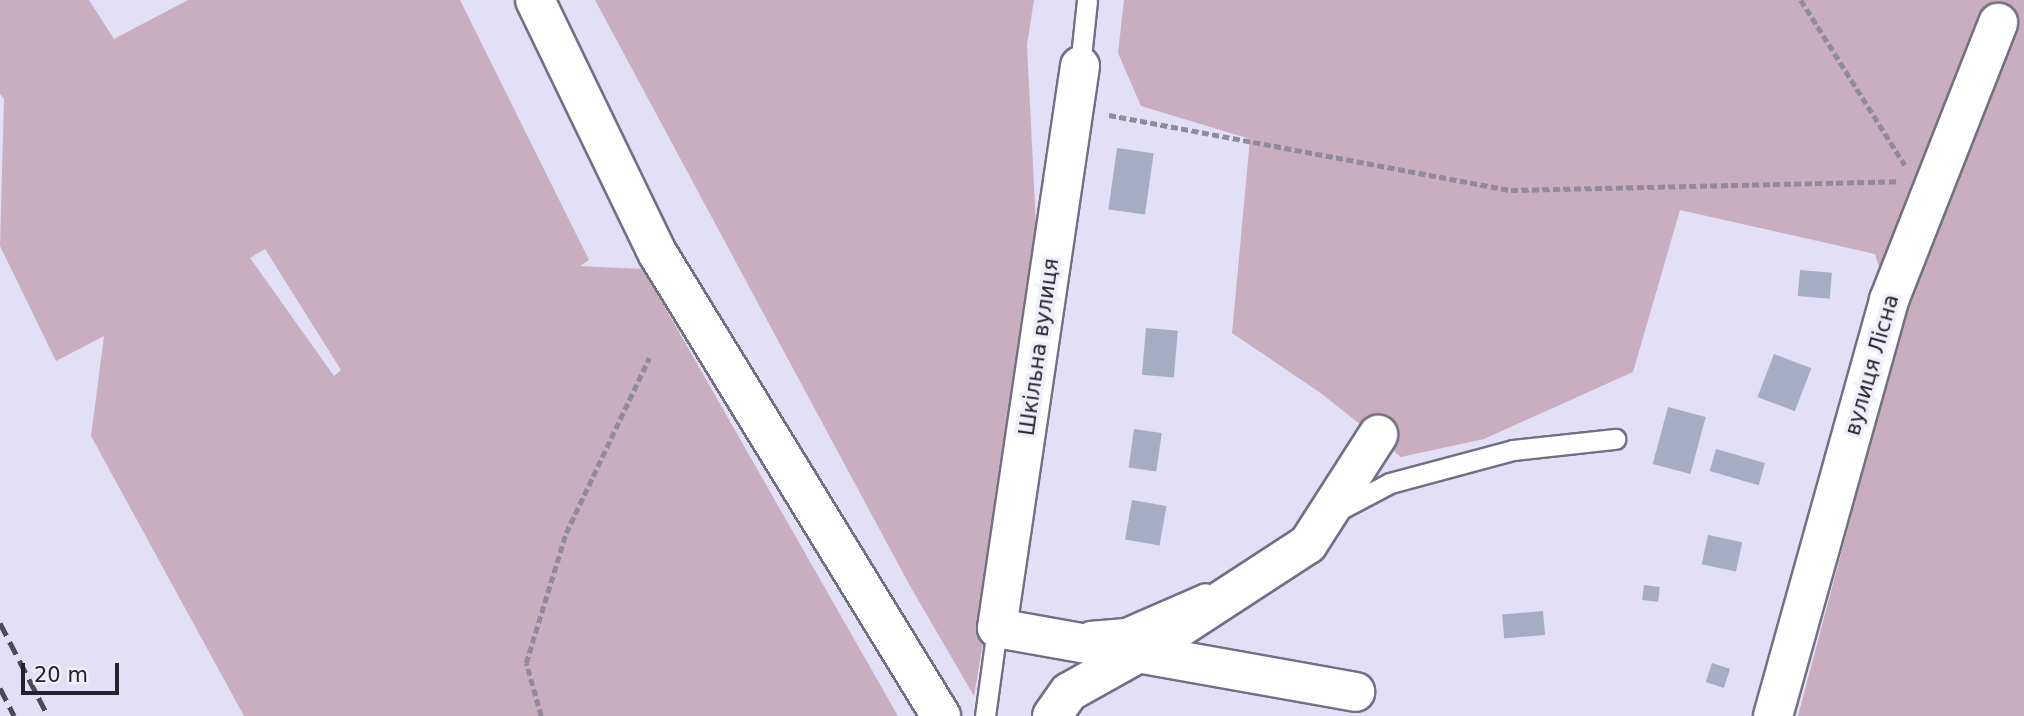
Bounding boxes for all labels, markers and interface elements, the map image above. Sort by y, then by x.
street label: Шкільна вулиця [1014,257,1064,437]
street label: вулиця Лісна [1840,292,1904,438]
scale bar [24,650,122,694]
text: 20 m [34,663,88,687]

